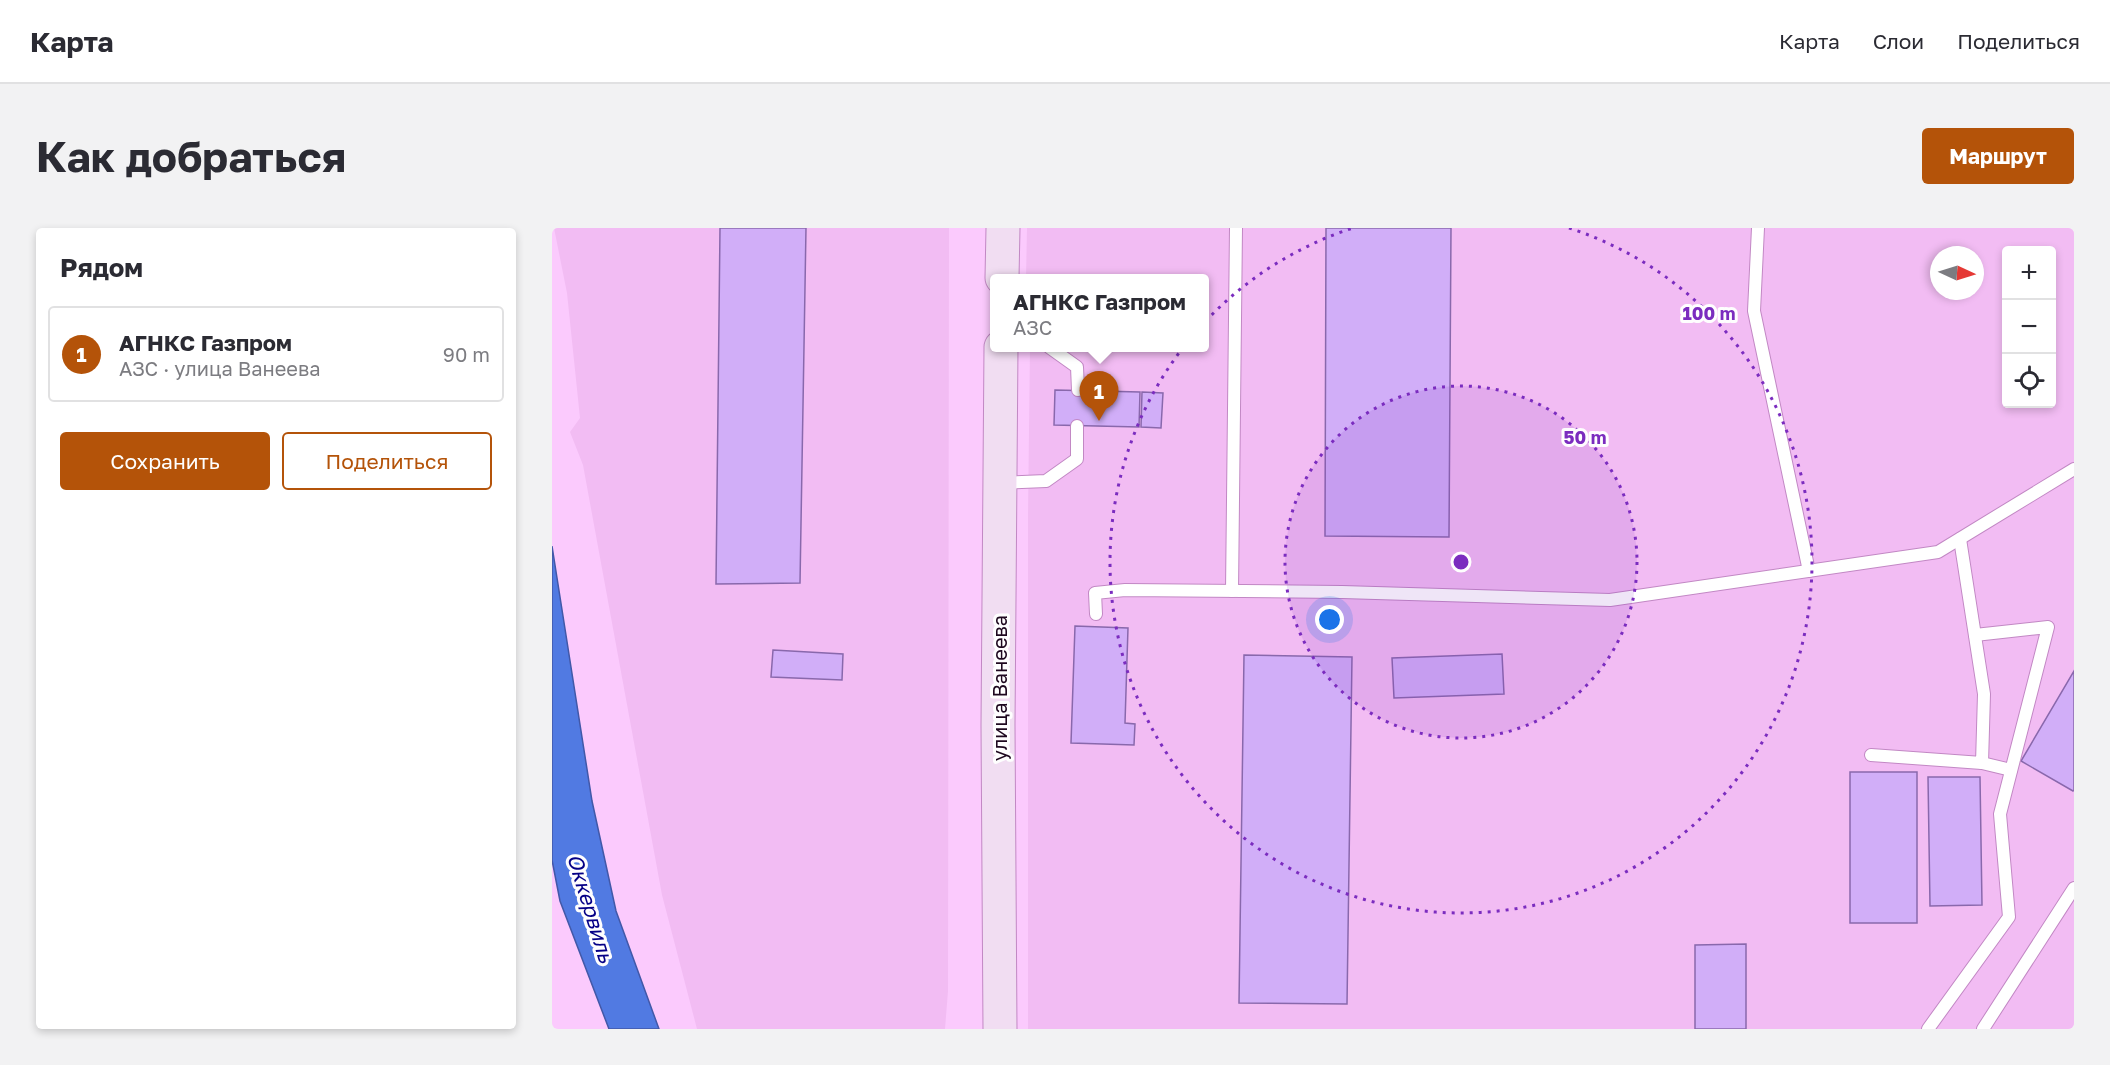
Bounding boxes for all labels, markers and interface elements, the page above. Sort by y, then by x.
text: Карта [30,25,114,58]
text: Карта [1779,28,1840,54]
text: Слои [1873,28,1924,54]
text: Поделиться [1957,28,2080,54]
button: Маршрут [1922,128,2074,184]
text: Как добраться [36,131,346,181]
north arrow [1930,246,1984,300]
map controls [2002,246,2056,408]
button: + [2002,246,2056,300]
text: Рядом [60,252,143,283]
popup [990,274,1209,352]
text: АГНКС Газпром [1013,288,1186,315]
button: − [2002,300,2056,354]
text: 100 m [1683,302,1735,324]
text: АЗС [1013,315,1052,339]
text: АГНКС Газпром [119,329,292,356]
text: 1 [76,342,87,366]
text: 90 m [443,342,490,366]
button: locate [2002,354,2056,408]
text: АЗС · улица Ванеева [119,356,321,380]
pin: 1 [1080,372,1118,421]
text: 50 m [1564,426,1606,448]
button: Сохранить [60,432,270,490]
button: Поделиться [282,432,492,490]
centre of rings [1451,552,1471,572]
your location [1315,605,1344,634]
street label: улица Ванеева [987,615,1011,761]
water label: Оккервиль [562,850,620,966]

